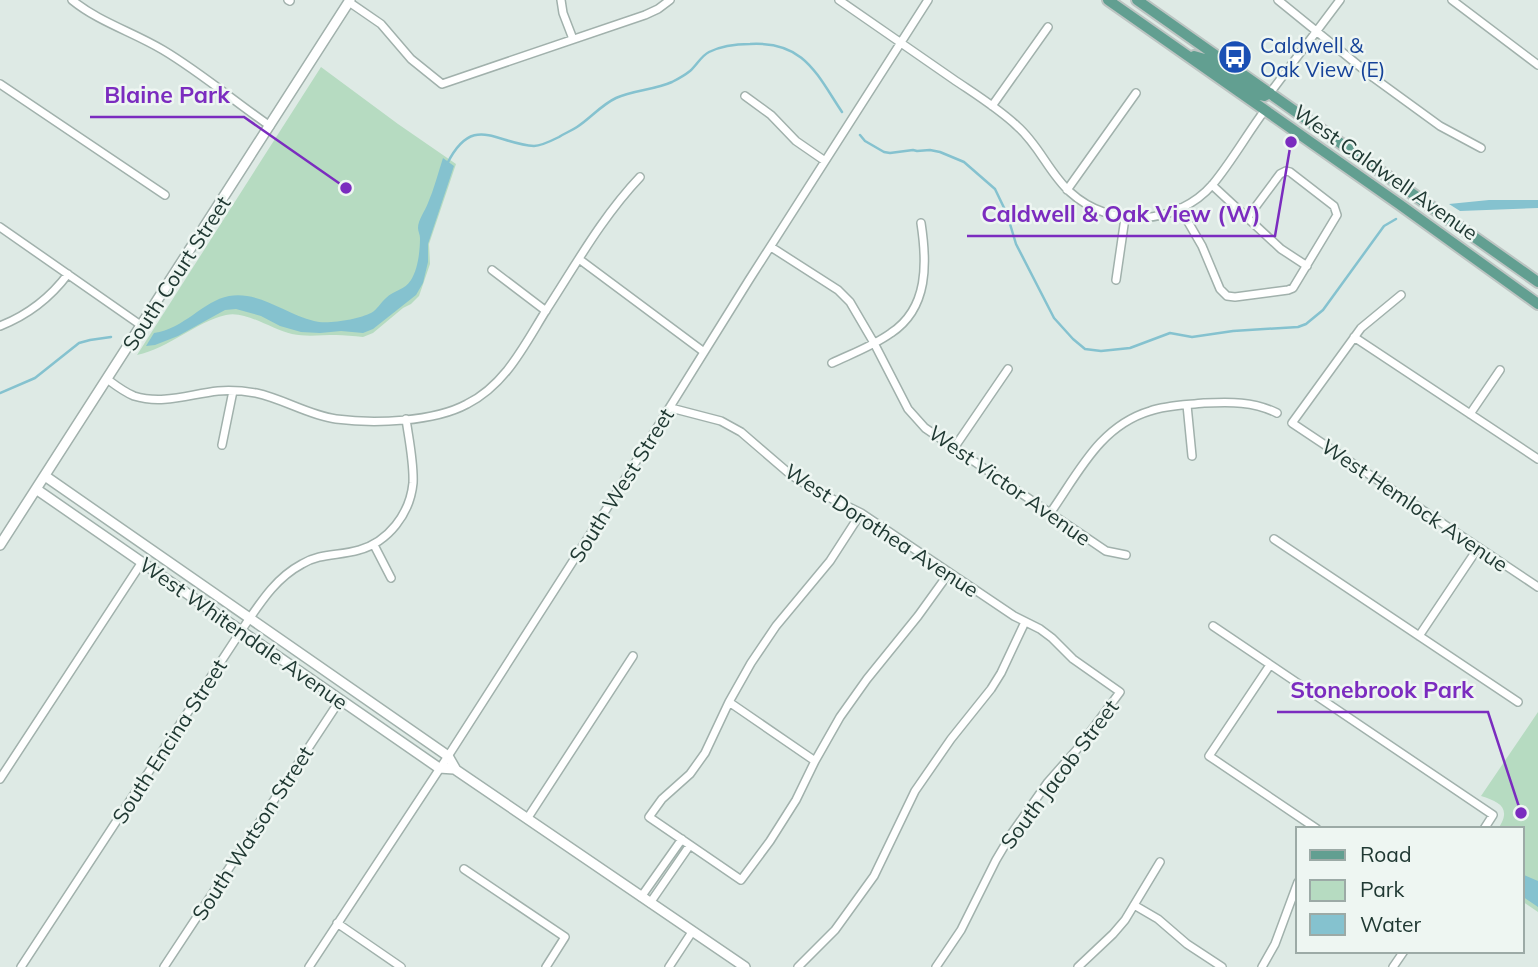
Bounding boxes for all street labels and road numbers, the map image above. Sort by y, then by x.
street label: West Caldwell Avenue [1289,99,1483,245]
street label: South Court Street [116,191,236,355]
street label: South West Street [563,403,679,567]
street label: West Victor Avenue [924,419,1096,551]
street label: West Hemlock Avenue [1317,433,1513,577]
street label: West Dorothea Avenue [780,458,984,602]
street label: West Whitendale Avenue [135,551,353,715]
street label: South Encina Street [106,654,232,828]
street label: South Jacob Street [994,694,1124,854]
street label: South Watson Street [186,741,318,925]

